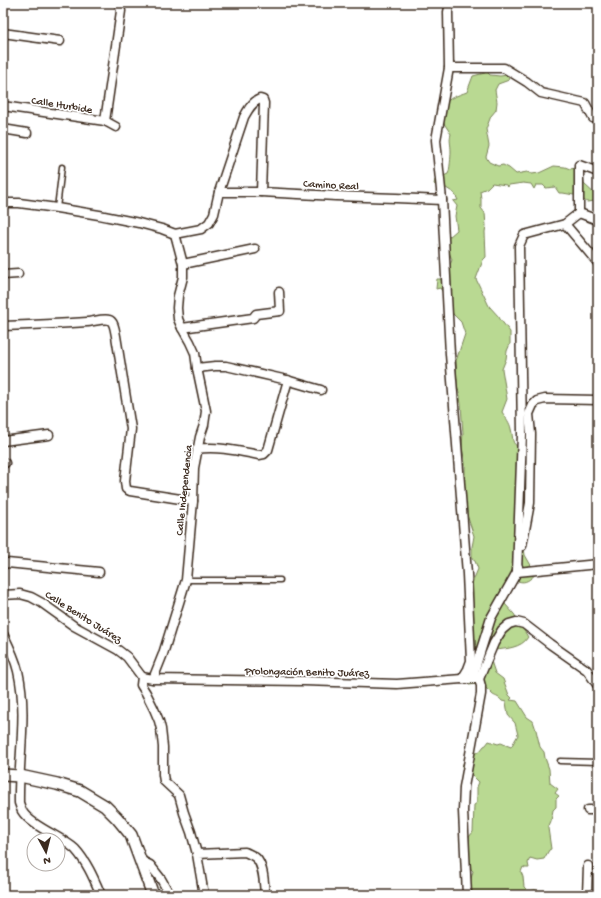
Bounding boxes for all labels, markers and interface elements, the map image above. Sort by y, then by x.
street label: Calle Iturbide [30,95,93,117]
street label: Camino Real [303,179,360,193]
street label: Calle Independencia [174,443,196,536]
street label: Calle Benito Juárez [42,589,125,647]
street label: Prolongación Benito Juárez [244,666,370,680]
north arrow [26,832,66,872]
text: N [43,854,51,866]

